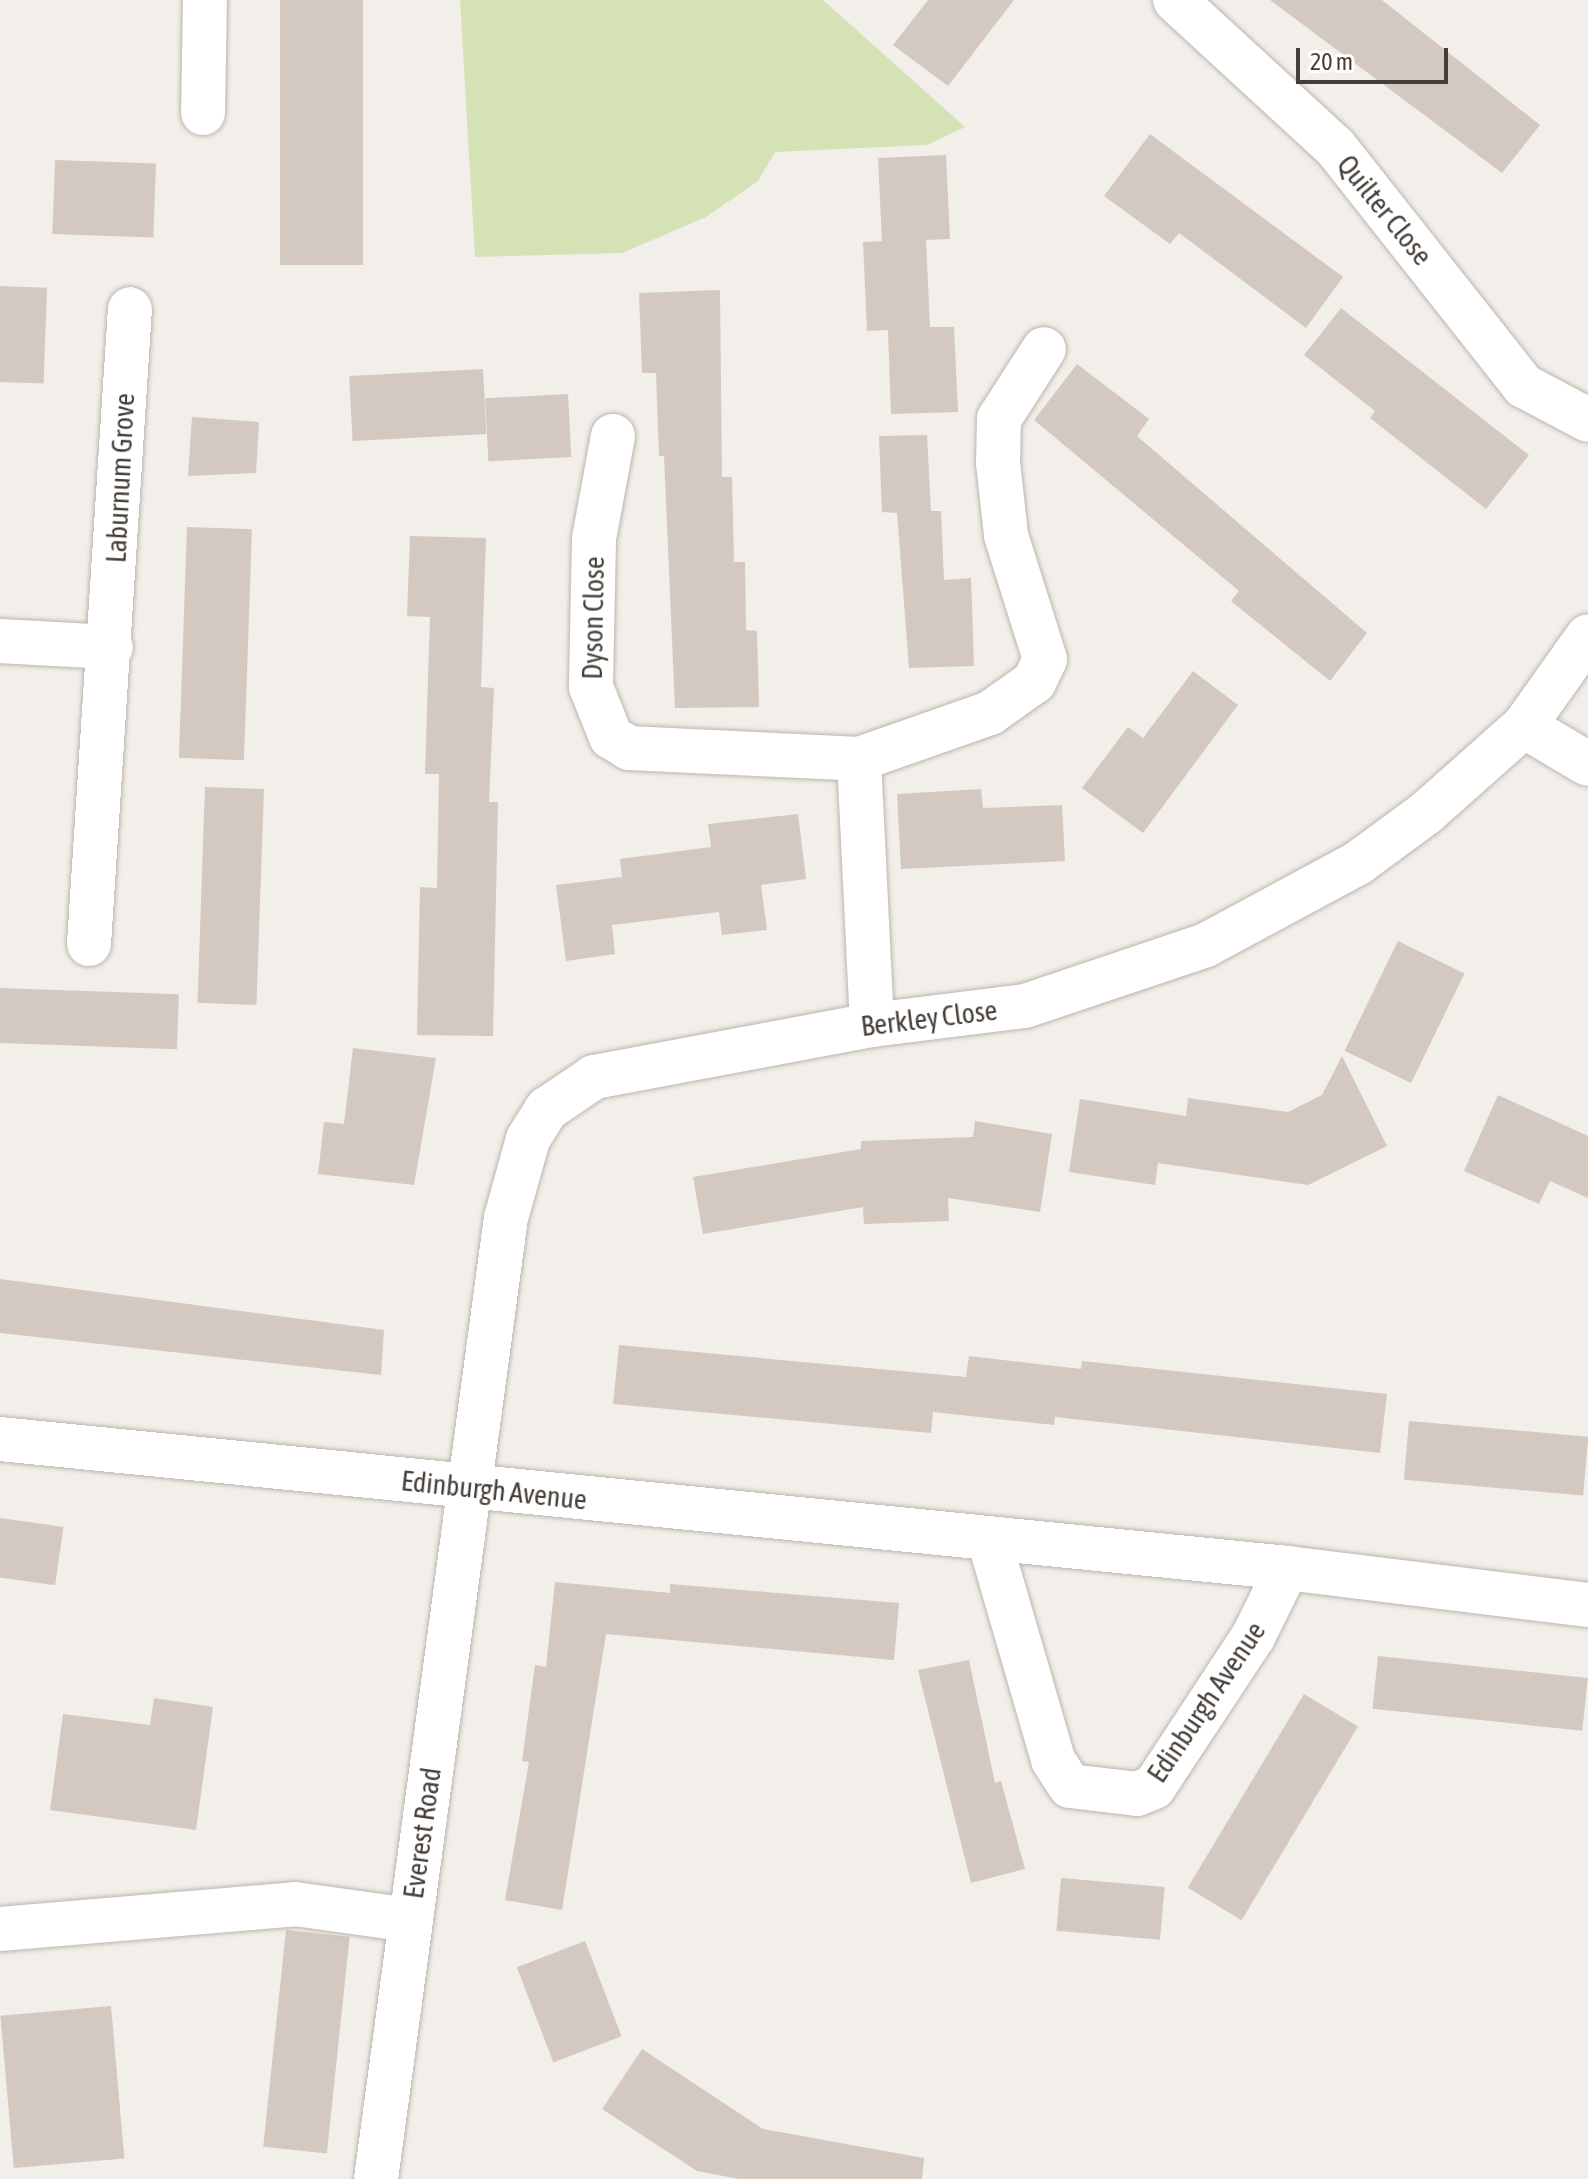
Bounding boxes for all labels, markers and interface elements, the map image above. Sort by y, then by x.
scale bar [1300,32,1452,82]
text: 20 m [1310,48,1353,75]
street label: Quilter Close [1330,148,1440,272]
street label: Laburnum Grove [99,392,141,564]
street label: Dyson Close [575,556,611,680]
street label: Berkley Close [859,993,999,1043]
street label: Edinburgh Avenue [400,1464,588,1516]
street label: Edinburgh Avenue [1140,1615,1272,1789]
street label: Everest Road [396,1765,448,1901]

